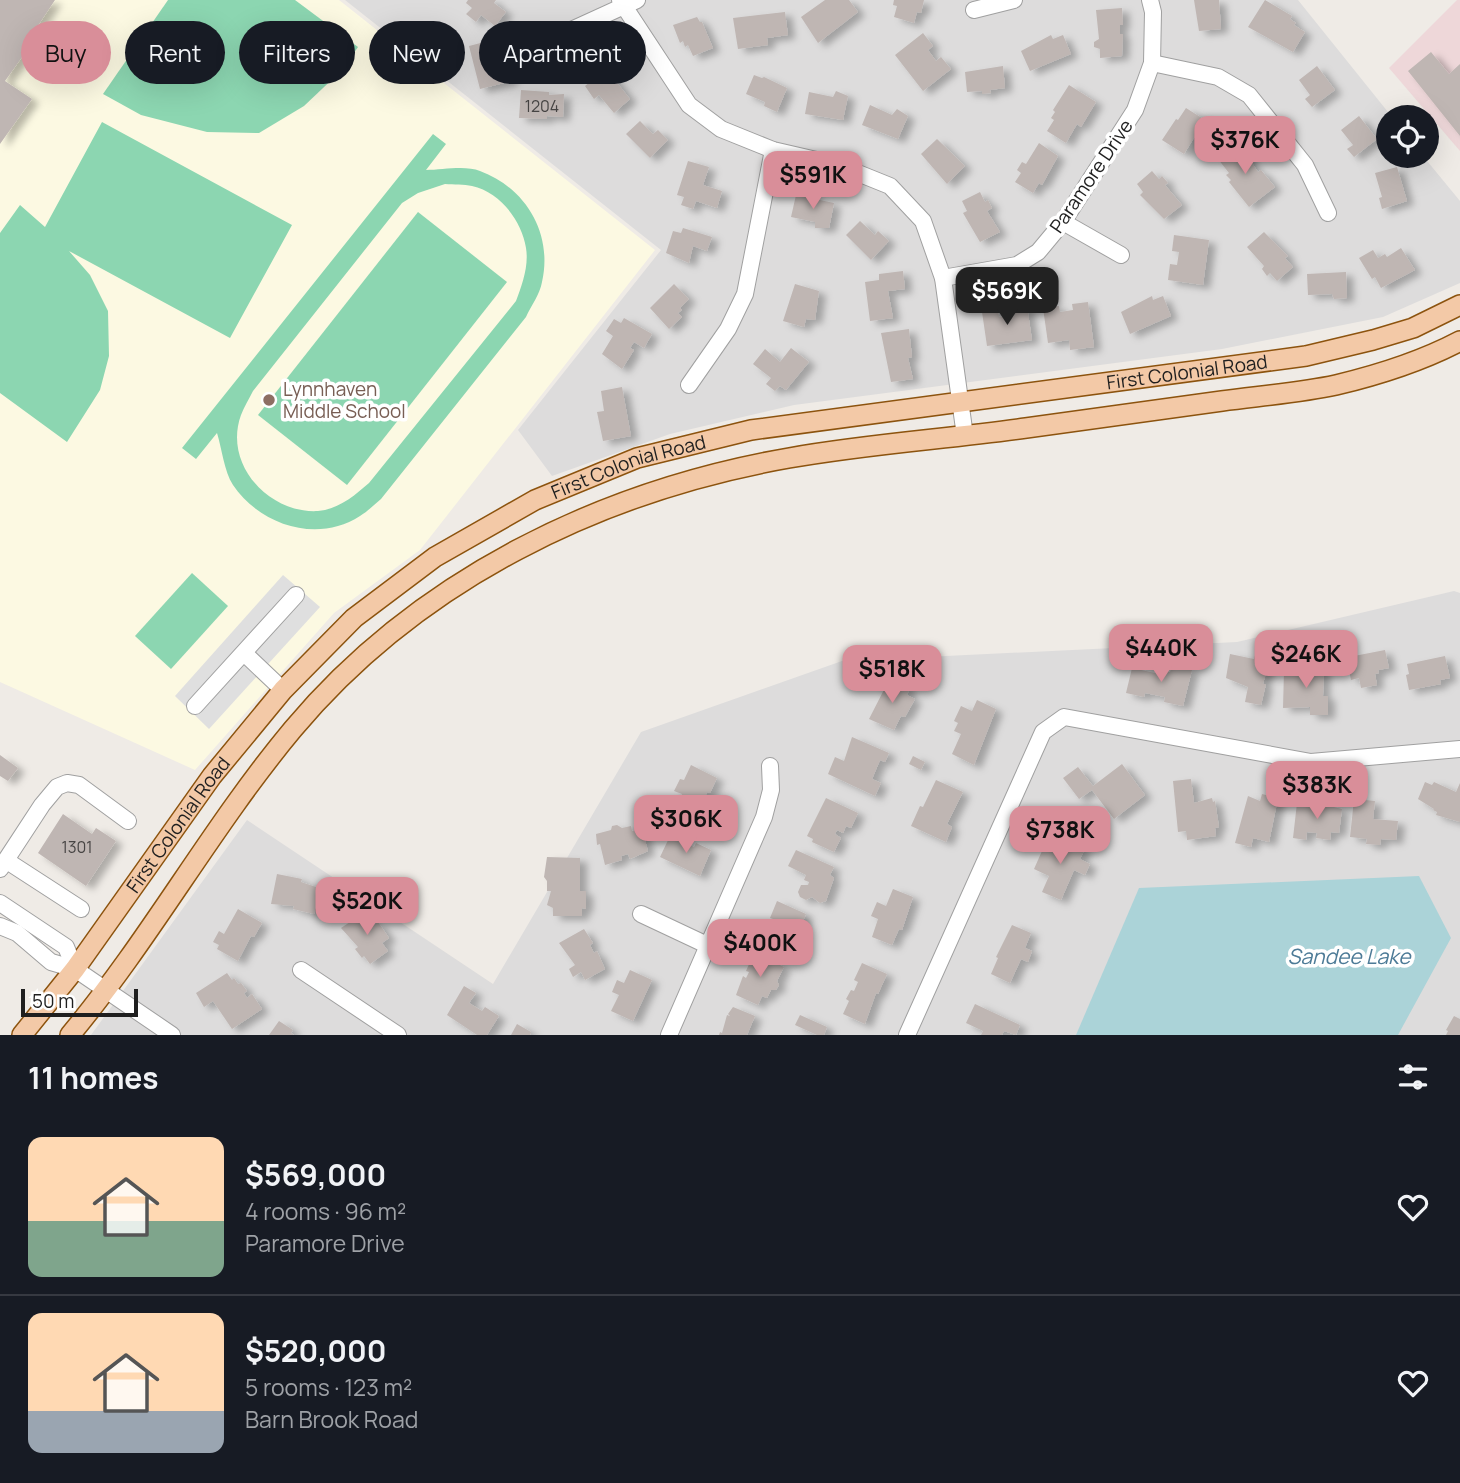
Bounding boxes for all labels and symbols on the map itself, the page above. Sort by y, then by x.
house number: 1204 [525,95,559,117]
street label: Paramore Drive [1043,114,1139,238]
pin: $376K [1196,116,1294,176]
pin: $591K [764,152,862,211]
pin: $569K [958,268,1056,327]
street label: First Colonial Road [1105,348,1269,395]
place label: Lynnhaven Middle School [283,376,406,424]
marker: Lynnhaven Middle School [261,392,277,408]
street label: First Colonial Road [547,429,708,505]
pin: $440K [1112,624,1210,684]
pin: $246K [1257,630,1355,690]
pin: $518K [843,646,941,705]
street label: First Colonial Road [120,751,236,898]
pin: $383K [1268,762,1366,821]
pin: $306K [637,796,735,855]
pin: $738K [1011,806,1109,866]
house number: 1301 [61,836,93,858]
pin: $520K [318,878,416,937]
pin: $400K [711,920,809,979]
water label: Sandee Lake [1287,942,1412,970]
scale bar [21,986,138,1018]

